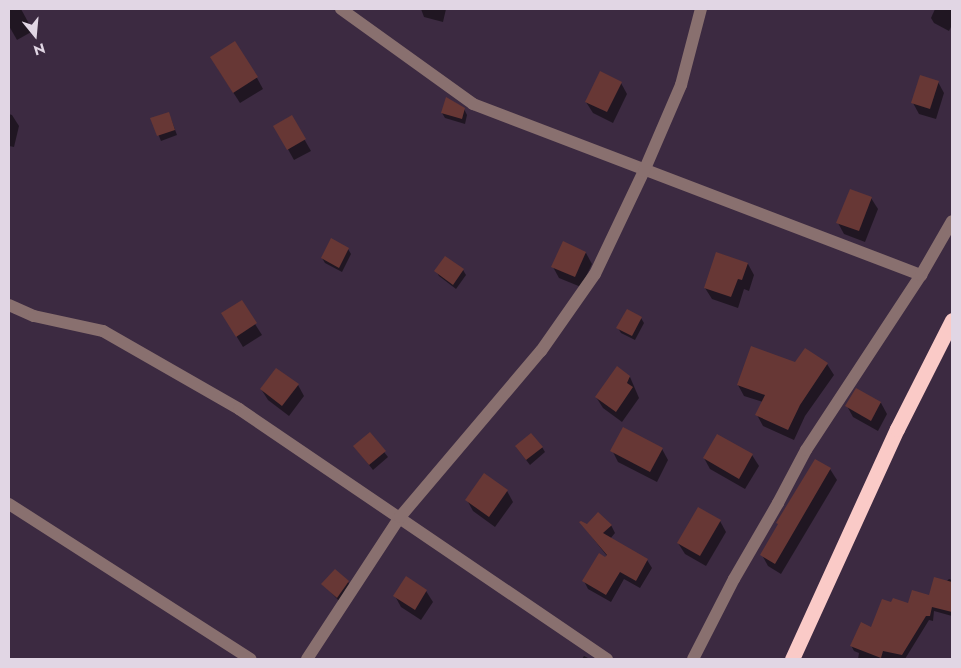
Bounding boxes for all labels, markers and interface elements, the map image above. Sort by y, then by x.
north arrow [10,10,60,60]
text: N [31,38,48,61]

